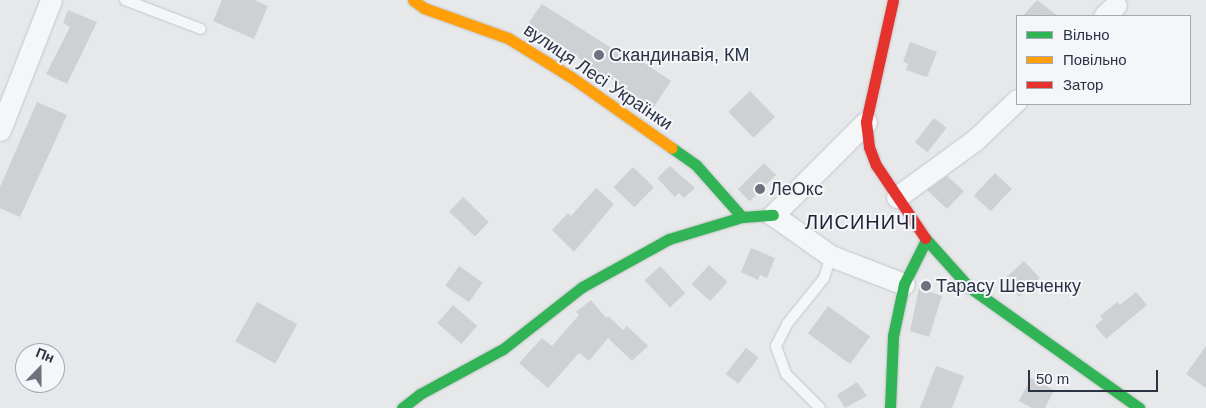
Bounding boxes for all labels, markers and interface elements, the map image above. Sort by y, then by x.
legend [1016,15,1191,105]
street label: вулиця Лесі Українки [520,19,676,135]
text: Вільно [1063,26,1110,43]
place label: Скандинавія, КМ [609,44,750,66]
marker: Скандинавія, КМ [593,49,605,61]
text: Повільно [1063,51,1127,68]
text: Затор [1063,76,1103,93]
place label: ЛеОкс [770,178,823,200]
marker: ЛеОкс [754,183,766,195]
district label: ЛИСИНИЧІ [804,210,918,234]
place label: Тарасу Шевченку [936,275,1081,297]
marker: Тарасу Шевченку [920,280,932,292]
north arrow [15,343,65,393]
text: Пн [34,344,57,366]
scale bar [1031,360,1161,392]
text: 50 m [1036,370,1069,387]

